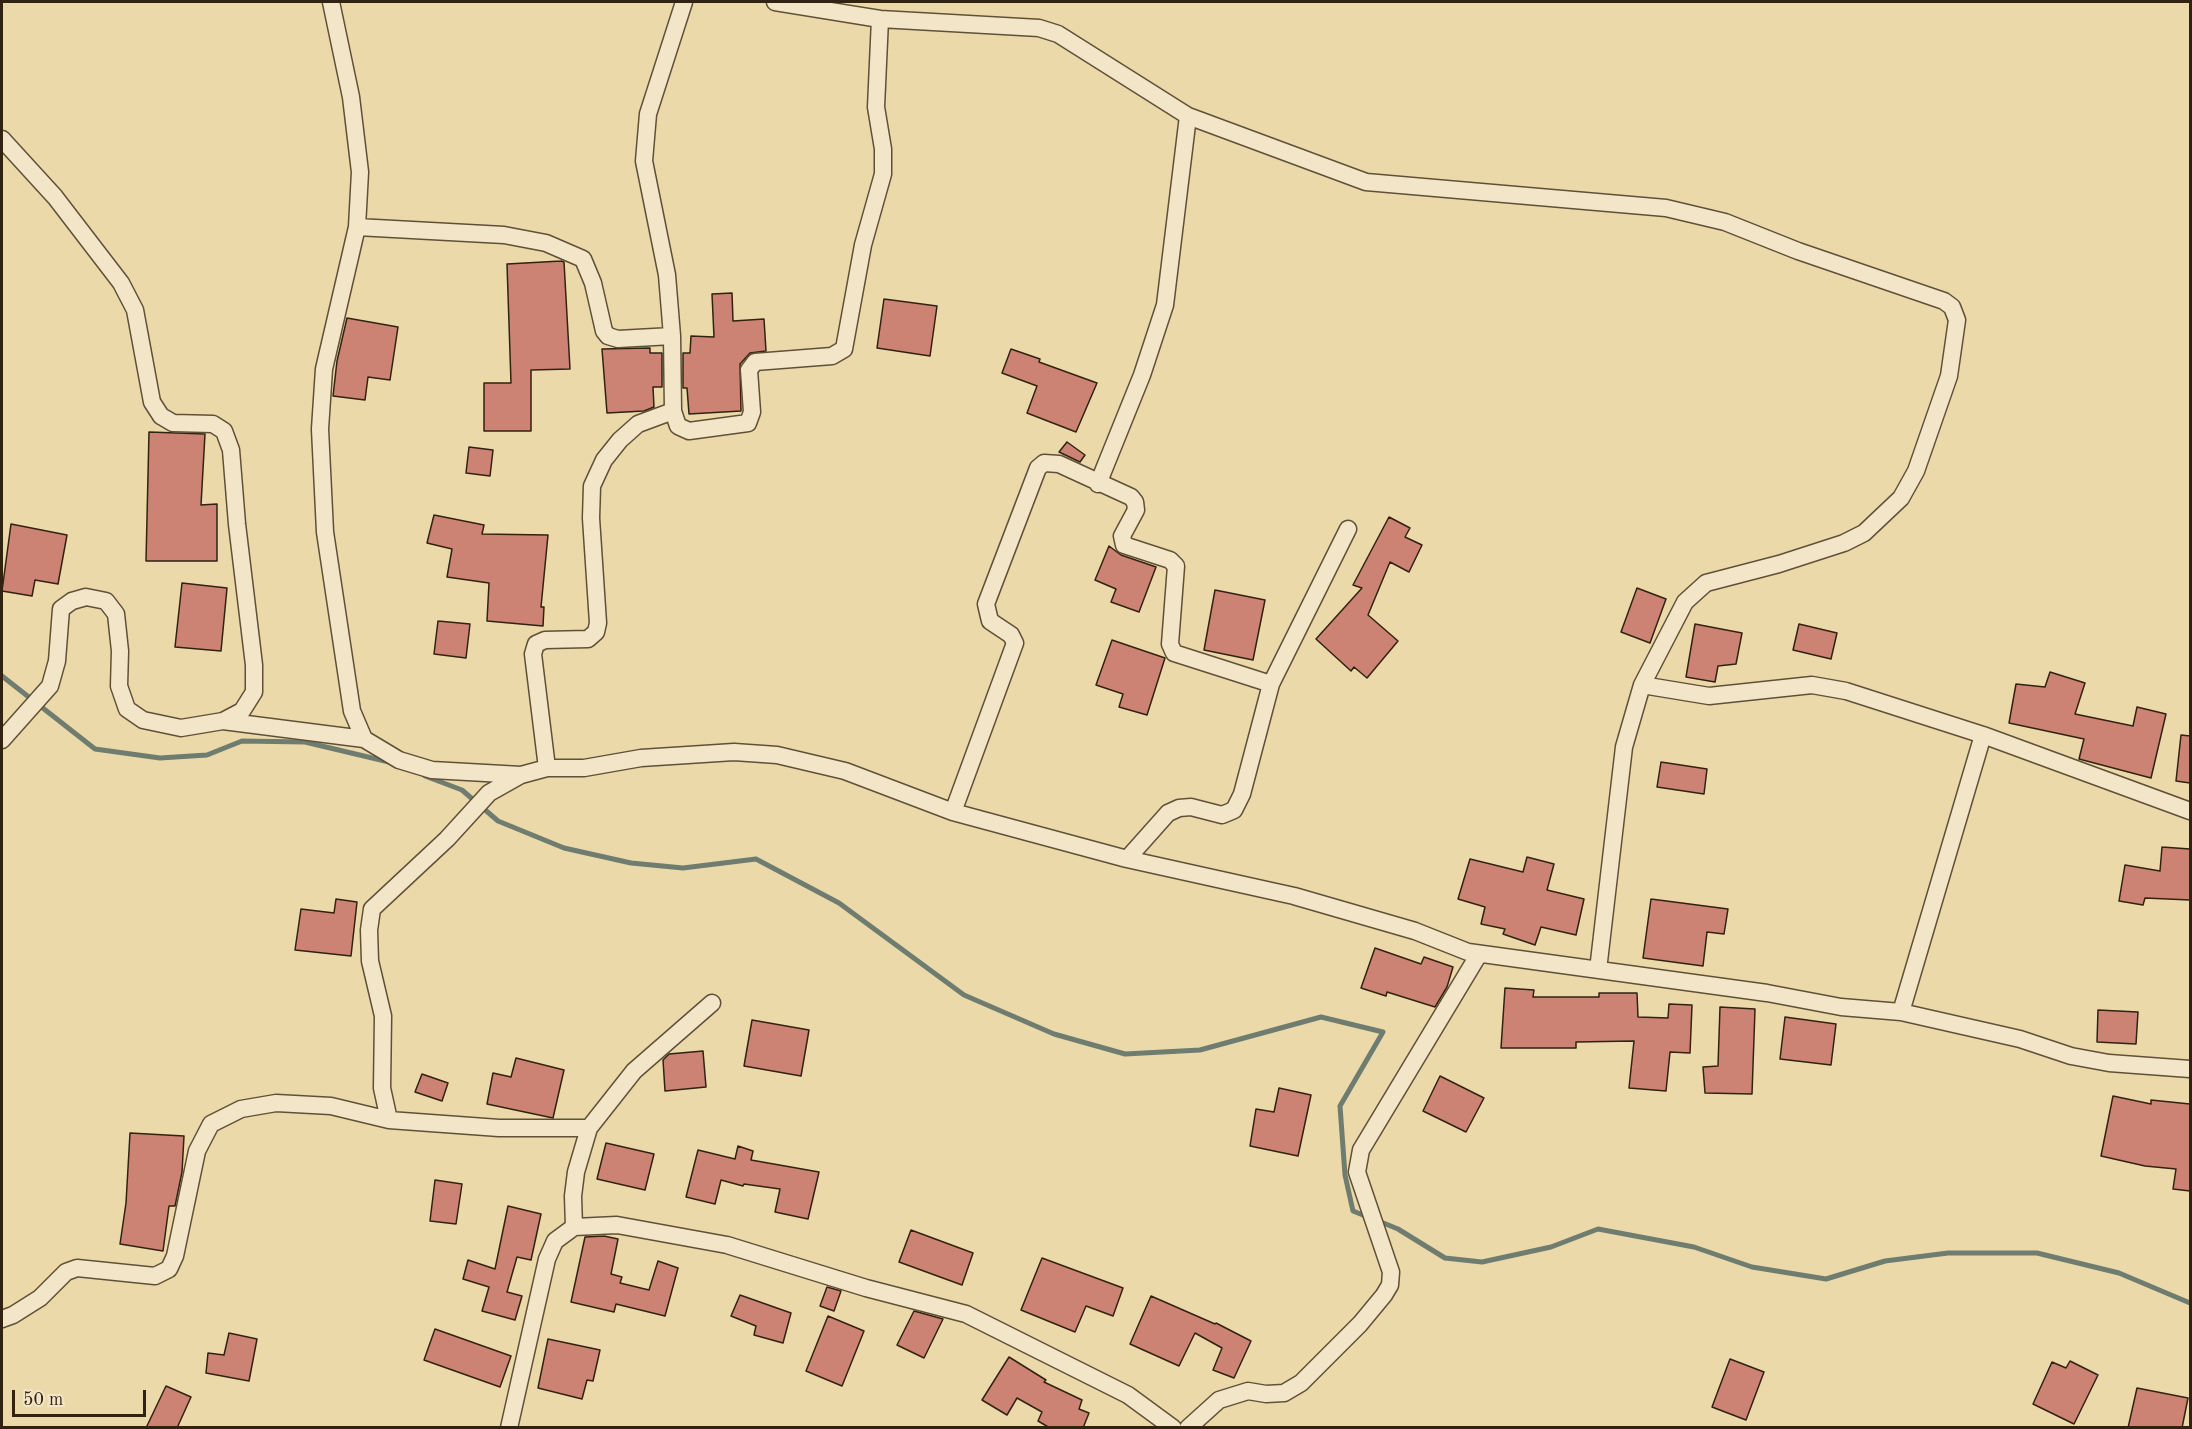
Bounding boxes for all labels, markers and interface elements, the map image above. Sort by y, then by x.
scale bar [15,1378,148,1416]
text: 50 m [23,1391,63,1409]

